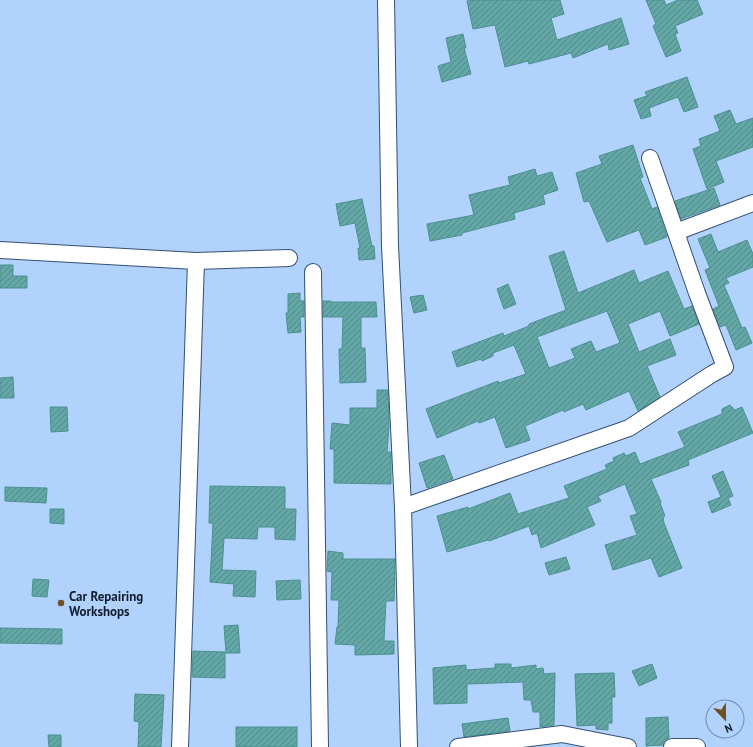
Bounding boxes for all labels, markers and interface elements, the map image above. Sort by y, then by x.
place label: Car Repairing Workshops [69,588,143,620]
marker: Car Repairing Workshops [56,598,66,608]
north arrow [705,699,745,739]
text: N [723,720,735,736]

